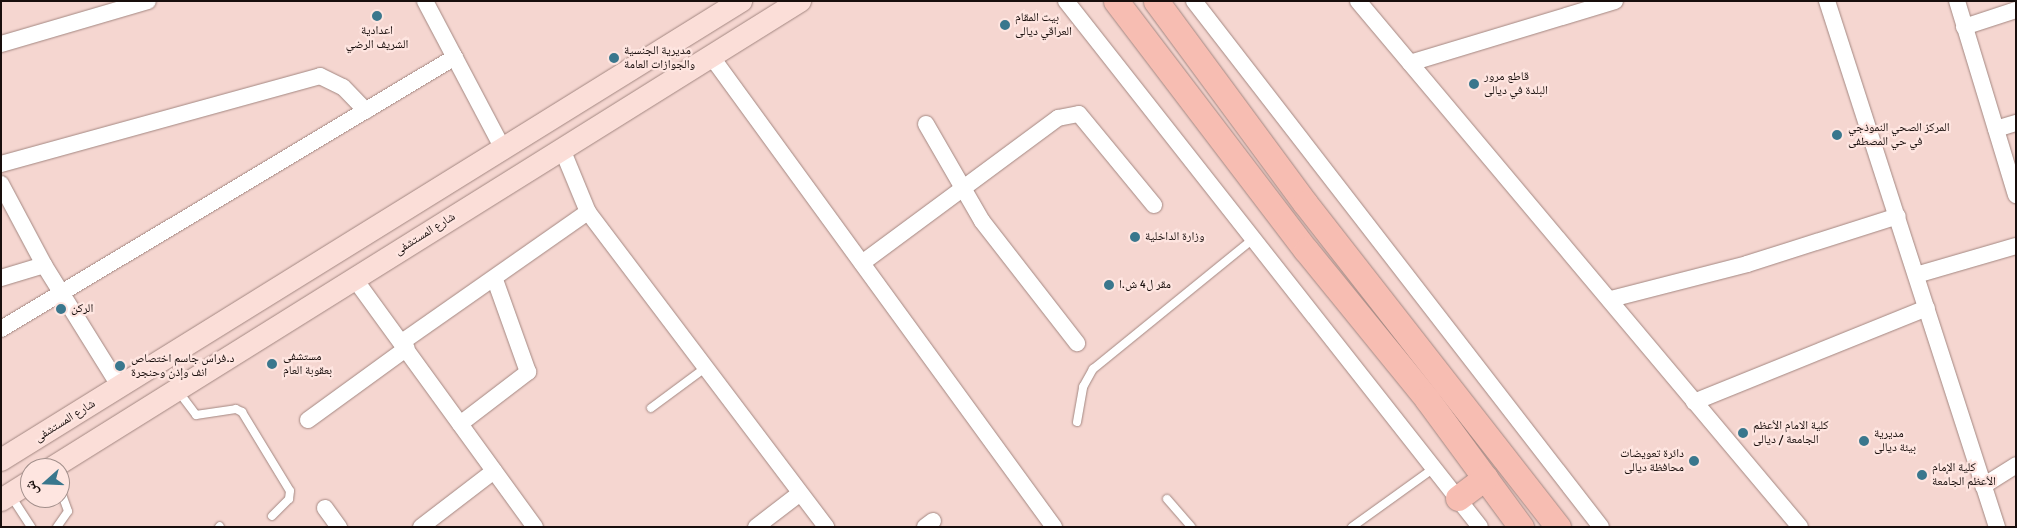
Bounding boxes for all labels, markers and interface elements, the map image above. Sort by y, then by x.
marker: اعدادية الشريف الرضي [371,10,383,22]
place label: بيت المقام العراقي ديالى [1015,11,1072,39]
marker: بيت المقام العراقي ديالى [999,19,1011,31]
place label: اعدادية الشريف الرضي [346,24,408,52]
place label: مديرية الجنسية والجوازات العامة [624,44,695,72]
marker: مديرية الجنسية والجوازات العامة [608,52,620,64]
place label: قاطع مرور البلدة في ديالى [1484,70,1548,98]
marker: قاطع مرور البلدة في ديالى [1468,78,1480,90]
place label: المركز الصحي النموذجي في حي المصطفى [1848,121,1950,149]
marker: المركز الصحي النموذجي في حي المصطفى [1830,128,1844,142]
street label: شارع المستشفى [392,210,458,258]
place label: وزارة الداخلية [1145,230,1205,244]
marker: وزارة الداخلية [1129,231,1141,243]
place label: مقر ل4 ش.ا [1119,278,1171,292]
marker: مقر ل4 ش.ا [1103,279,1115,291]
place label: الركن [71,302,93,316]
marker: الركن [55,303,67,315]
place label: مستشفى بعقوبة العام [283,350,332,378]
place label: د.فراس جاسم اختصاص انف وإذن وحنجرة [131,352,235,380]
marker: مستشفى بعقوبة العام [265,357,279,371]
marker: د.فراس جاسم اختصاص انف وإذن وحنجرة [113,359,127,373]
street label: شارع المستشفى [32,397,98,445]
place label: كلية الامام الأعظم الجامعة / ديالى [1753,419,1828,447]
marker: كلية الامام الأعظم الجامعة / ديالى [1737,427,1749,439]
place label: مديرية بيئة ديالى [1874,427,1916,455]
marker: مديرية بيئة ديالى [1858,435,1870,447]
place label: دائرة تعويضات محافظة ديالى [1620,447,1684,475]
marker: دائرة تعويضات محافظة ديالى [1688,455,1700,467]
north arrow [20,458,70,508]
place label: كلية الإمام الأعظم الجامعة [1932,461,1996,489]
marker: كلية الإمام الأعظم الجامعة [1916,469,1928,481]
text: ش [21,478,42,498]

